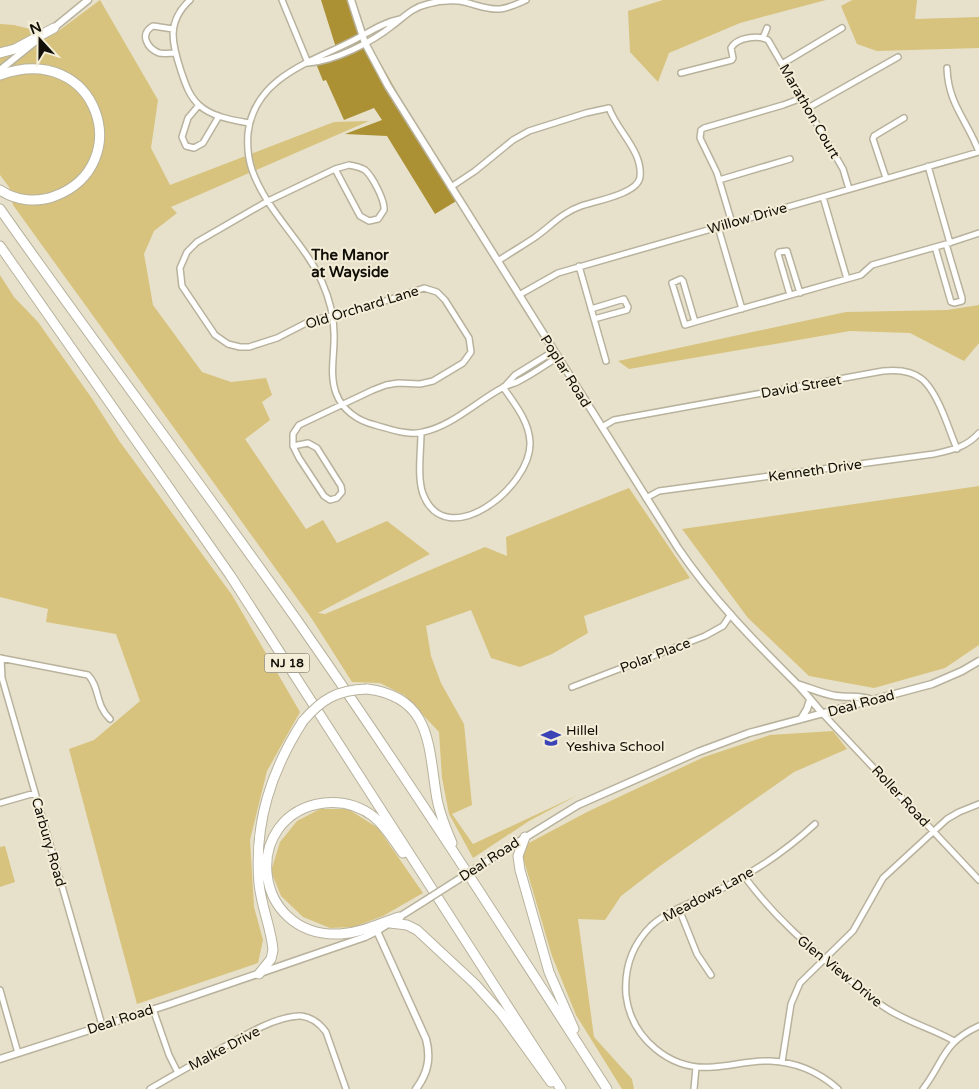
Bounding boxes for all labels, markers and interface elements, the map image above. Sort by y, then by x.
north arrow [15,15,65,65]
text: N [27,18,44,38]
street label: Marathon Court [776,61,844,162]
street label: Willow Drive [705,199,789,238]
district label: The Manor at Wayside [310,246,389,282]
street label: Old Orchard Lane [303,282,421,333]
street label: Poplar Road [537,332,595,411]
street label: David Street [759,371,843,402]
street label: Kenneth Drive [767,456,863,485]
street label: Polar Place [618,634,693,677]
road number: NJ 18 [264,654,310,672]
street label: Deal Road [826,686,896,721]
place label: Hillel Yeshiva School [566,722,665,755]
school or university icon: Hillel Yeshiva School [540,727,562,749]
street label: Roller Road [868,762,933,831]
street label: Carbury Road [28,796,69,889]
street label: Deal Road [456,834,523,885]
street label: Meadows Lane [660,863,757,925]
street label: Glen View Drive [794,932,886,1011]
street label: Deal Road [85,1001,155,1038]
street label: Malke Drive [186,1022,263,1074]

